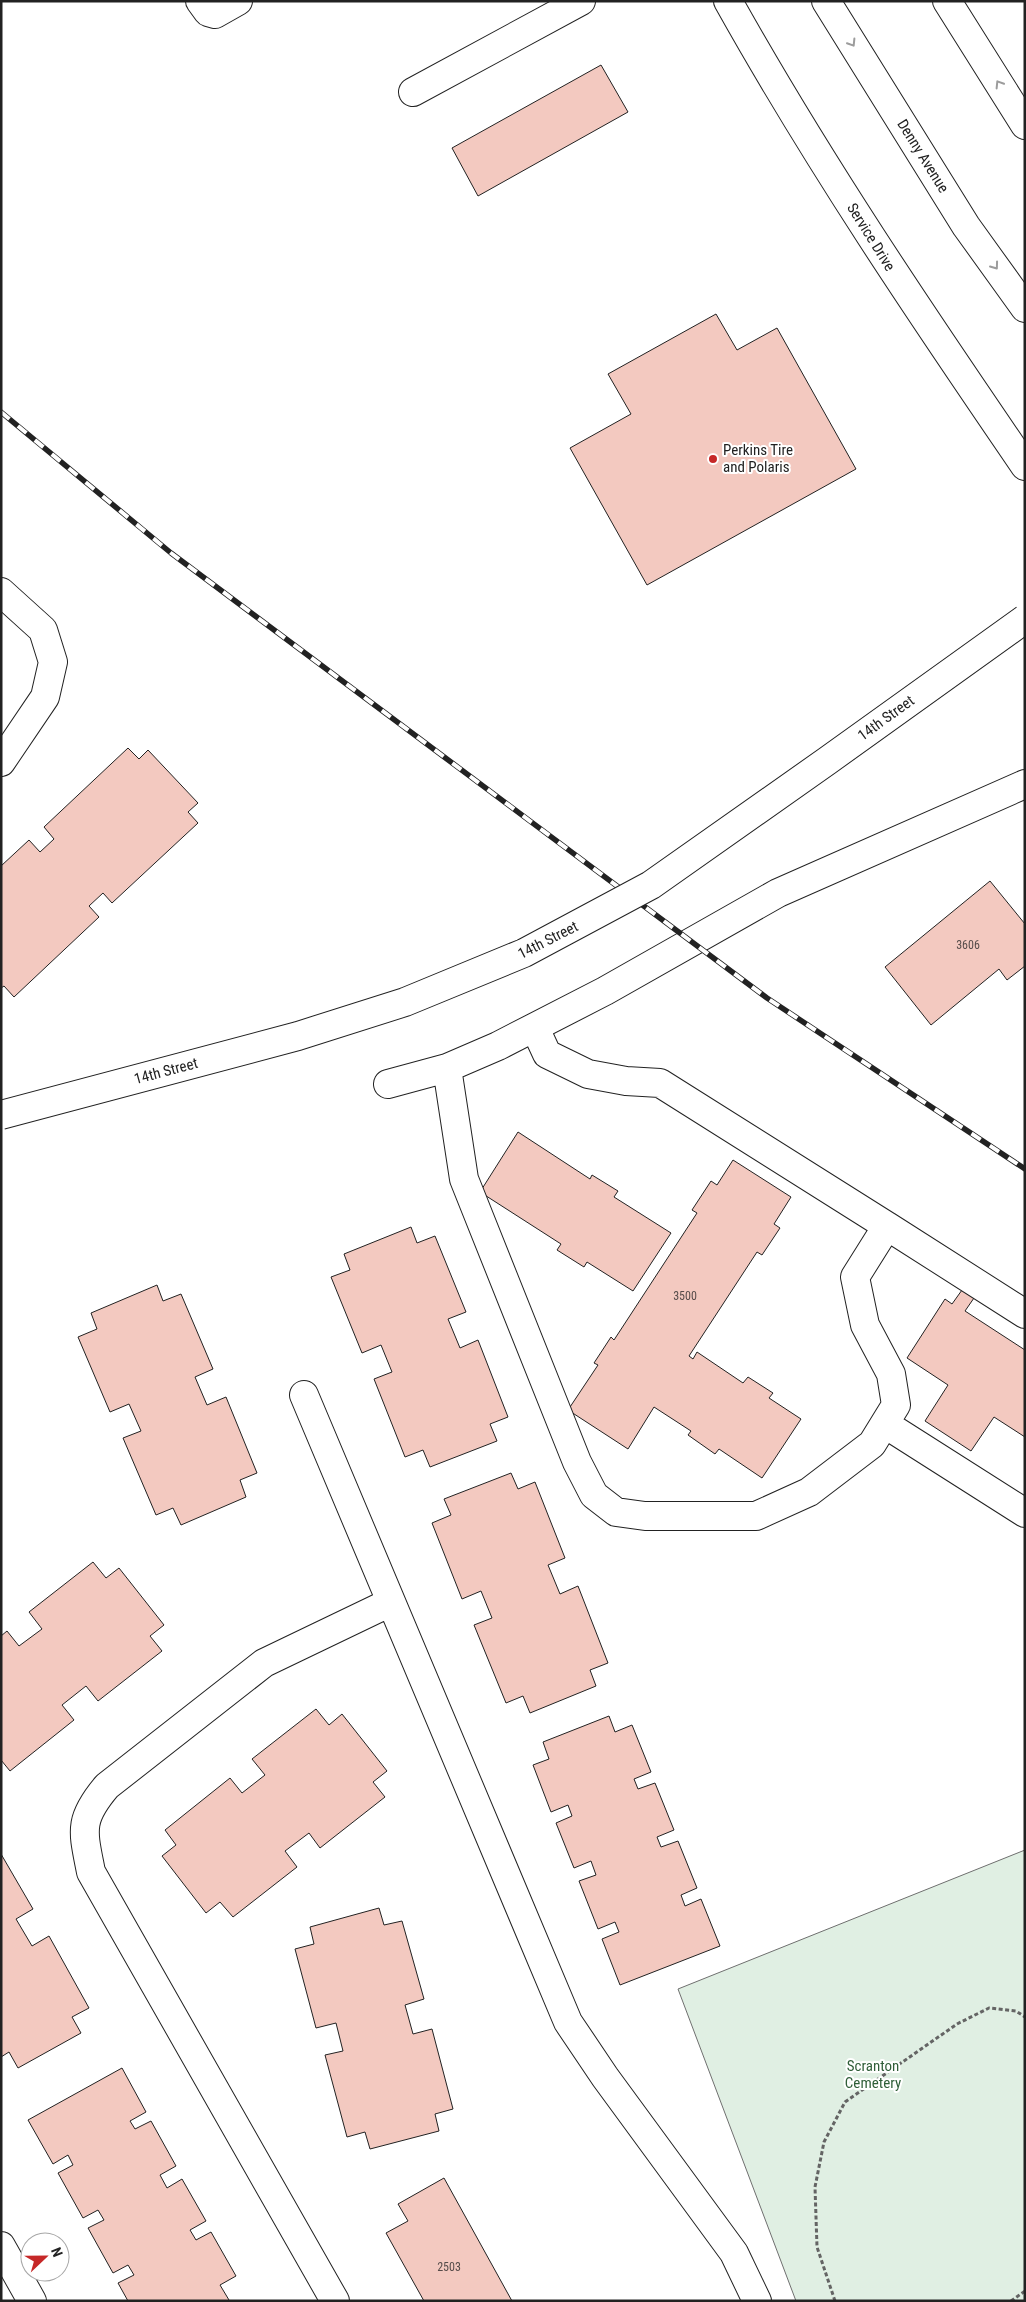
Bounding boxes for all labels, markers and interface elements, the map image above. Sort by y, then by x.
one-way arrow [846,37,855,46]
one-way arrow [995,80,1005,89]
street label: Denny Avenue [893,116,953,196]
street label: Service Drive [843,200,899,274]
one-way arrow [989,260,998,270]
place label: Perkins Tire and Polaris [723,441,793,476]
marker: Perkins Tire and Polaris [707,453,719,465]
street label: 14th Street [854,692,918,744]
street label: 14th Street [515,917,581,963]
house number: 3606 [956,938,980,952]
street label: 14th Street [132,1054,200,1088]
house number: 3500 [673,1289,697,1303]
park label: Scranton Cemetery [845,2057,901,2092]
north arrow [20,2232,70,2282]
text: N [48,2245,66,2259]
house number: 2503 [437,2260,461,2274]

